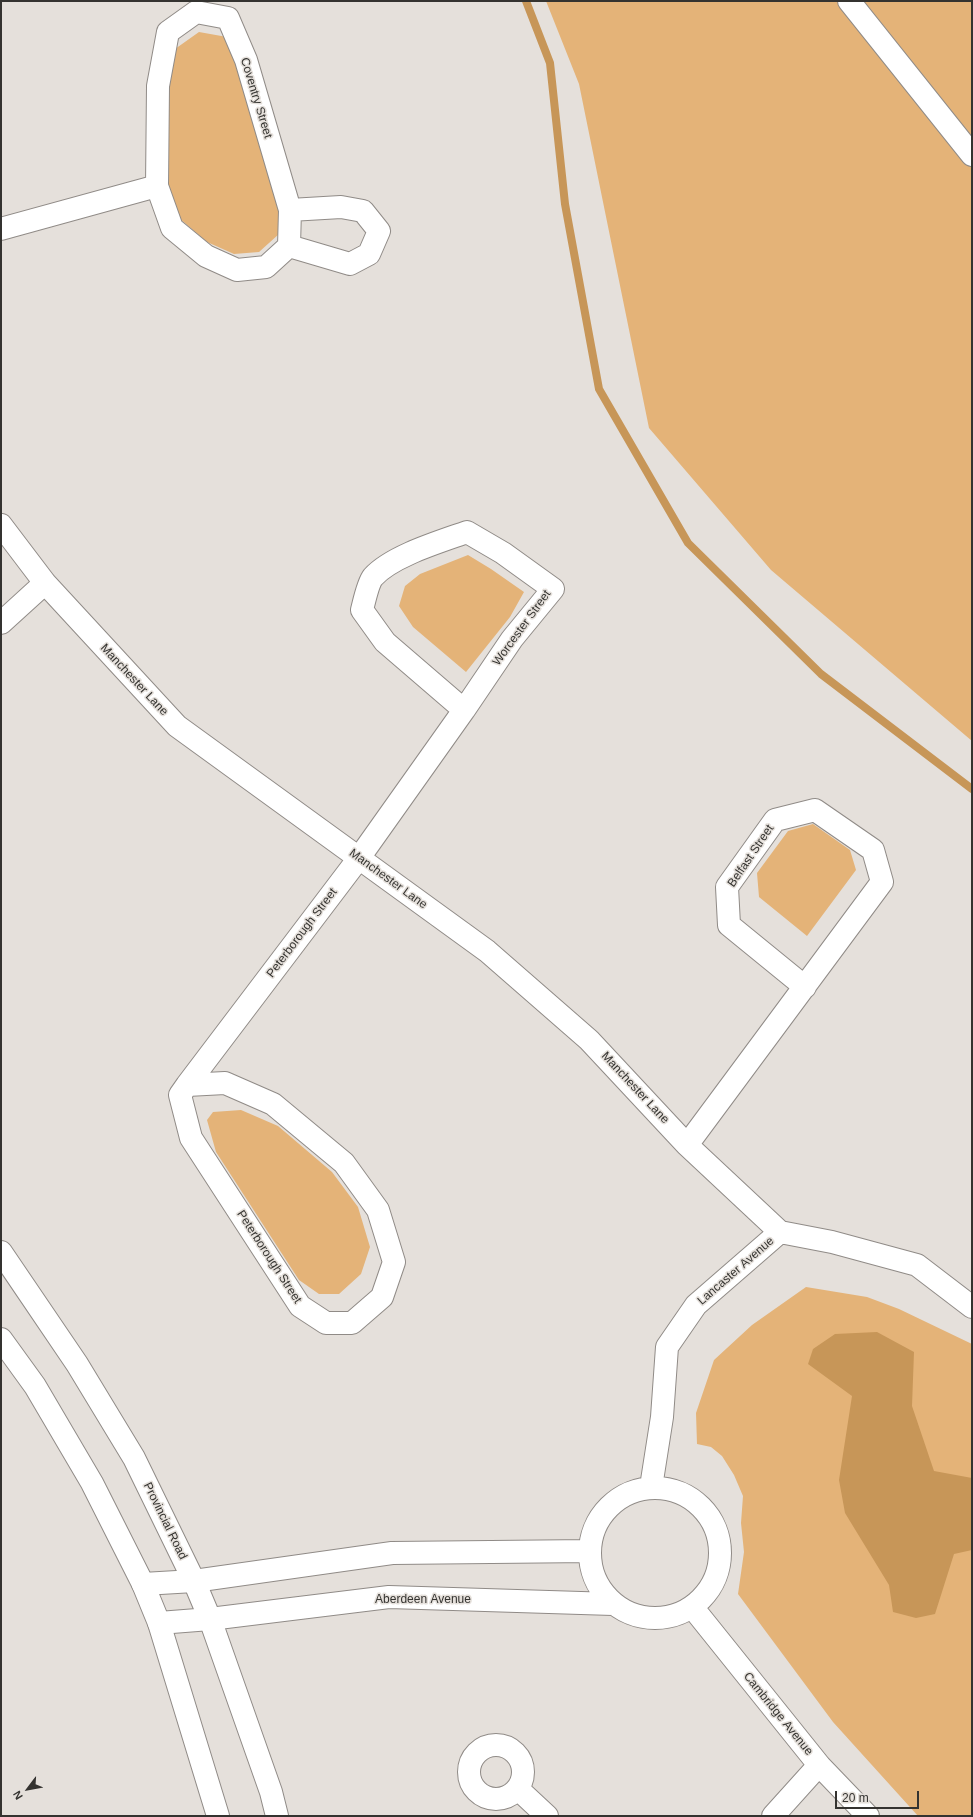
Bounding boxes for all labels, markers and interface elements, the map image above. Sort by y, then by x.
street label: Coventry Street [237,56,275,140]
street label: Worcester Street [490,587,554,669]
street label: Manchester Lane [97,641,171,719]
street label: Belfast Street [725,822,777,890]
street label: Manchester Lane [346,846,430,912]
street label: Peterborough Street [264,886,340,980]
street label: Manchester Lane [598,1049,672,1127]
street label: Peterborough Street [234,1208,304,1306]
street label: Lancaster Avenue [695,1234,777,1308]
street label: Provincial Road [140,1480,190,1562]
street label: Aberdeen Avenue [375,1593,471,1607]
street label: Cambridge Avenue [740,1670,816,1758]
north arrow [8,1769,48,1809]
scale bar [837,1783,921,1809]
text: N [11,1789,25,1802]
text: 20 m [842,1791,869,1805]

